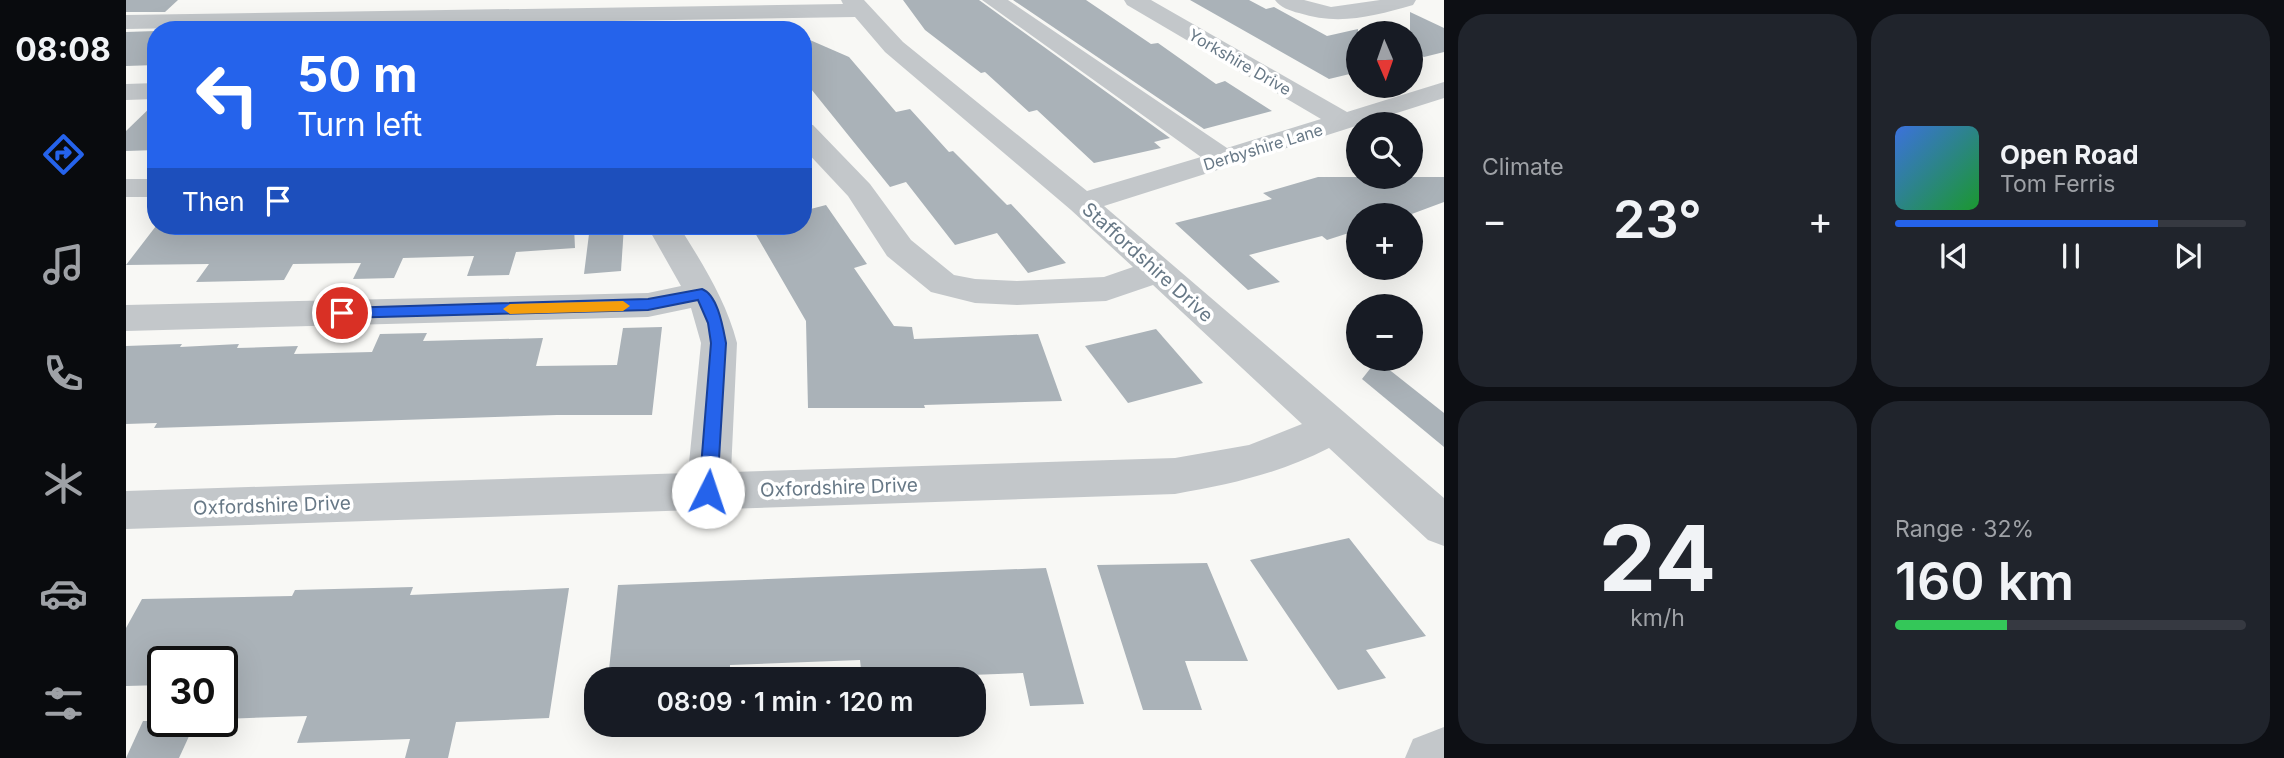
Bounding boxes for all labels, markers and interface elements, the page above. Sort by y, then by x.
north arrow [1346,21,1423,98]
map controls [1346,21,1423,371]
street label: Yorkshire Drive [1185,24,1295,100]
text: 08:08 [15,30,111,69]
text: 50 m [297,45,418,104]
icon: left [182,49,273,140]
text: Turn left [297,105,422,144]
button: search [1346,112,1423,189]
street label: Derbyshire Lane [1201,119,1325,175]
icon: directions [39,130,88,179]
text: Open Road [2000,139,2139,170]
text: Climate [1482,153,1564,181]
text: Tom Ferris [2000,170,2115,198]
icon: arrive [259,182,297,220]
text: Then [182,186,245,217]
text: 23° [1613,188,1702,251]
text: − [1482,197,1507,243]
text: + [1808,197,1833,243]
street label: Staffordshire Drive [1078,198,1218,327]
button: + [1346,203,1423,280]
icon: previous [1935,237,1973,275]
icon: pause [2052,237,2090,275]
icon: next [2169,237,2207,275]
icon: music [39,240,88,289]
pin [312,283,372,343]
icon: arrive [323,294,361,332]
button: − [1346,294,1423,371]
icon: phone [39,349,88,398]
position arrow [671,455,745,529]
icon: climate [39,459,88,508]
street label: Oxfordshire Drive [760,473,918,502]
street label: Oxfordshire Drive [193,491,351,520]
text: 24 [1599,503,1716,613]
text: Range · 32% [1895,515,2034,543]
text: 160 km [1895,550,2074,613]
icon: car [39,569,88,618]
text: km/h [1630,604,1685,632]
speed limit sign: 30 [147,646,238,737]
icon: filters [39,679,88,728]
text: 08:09 · 1 min · 120 m [657,686,913,717]

